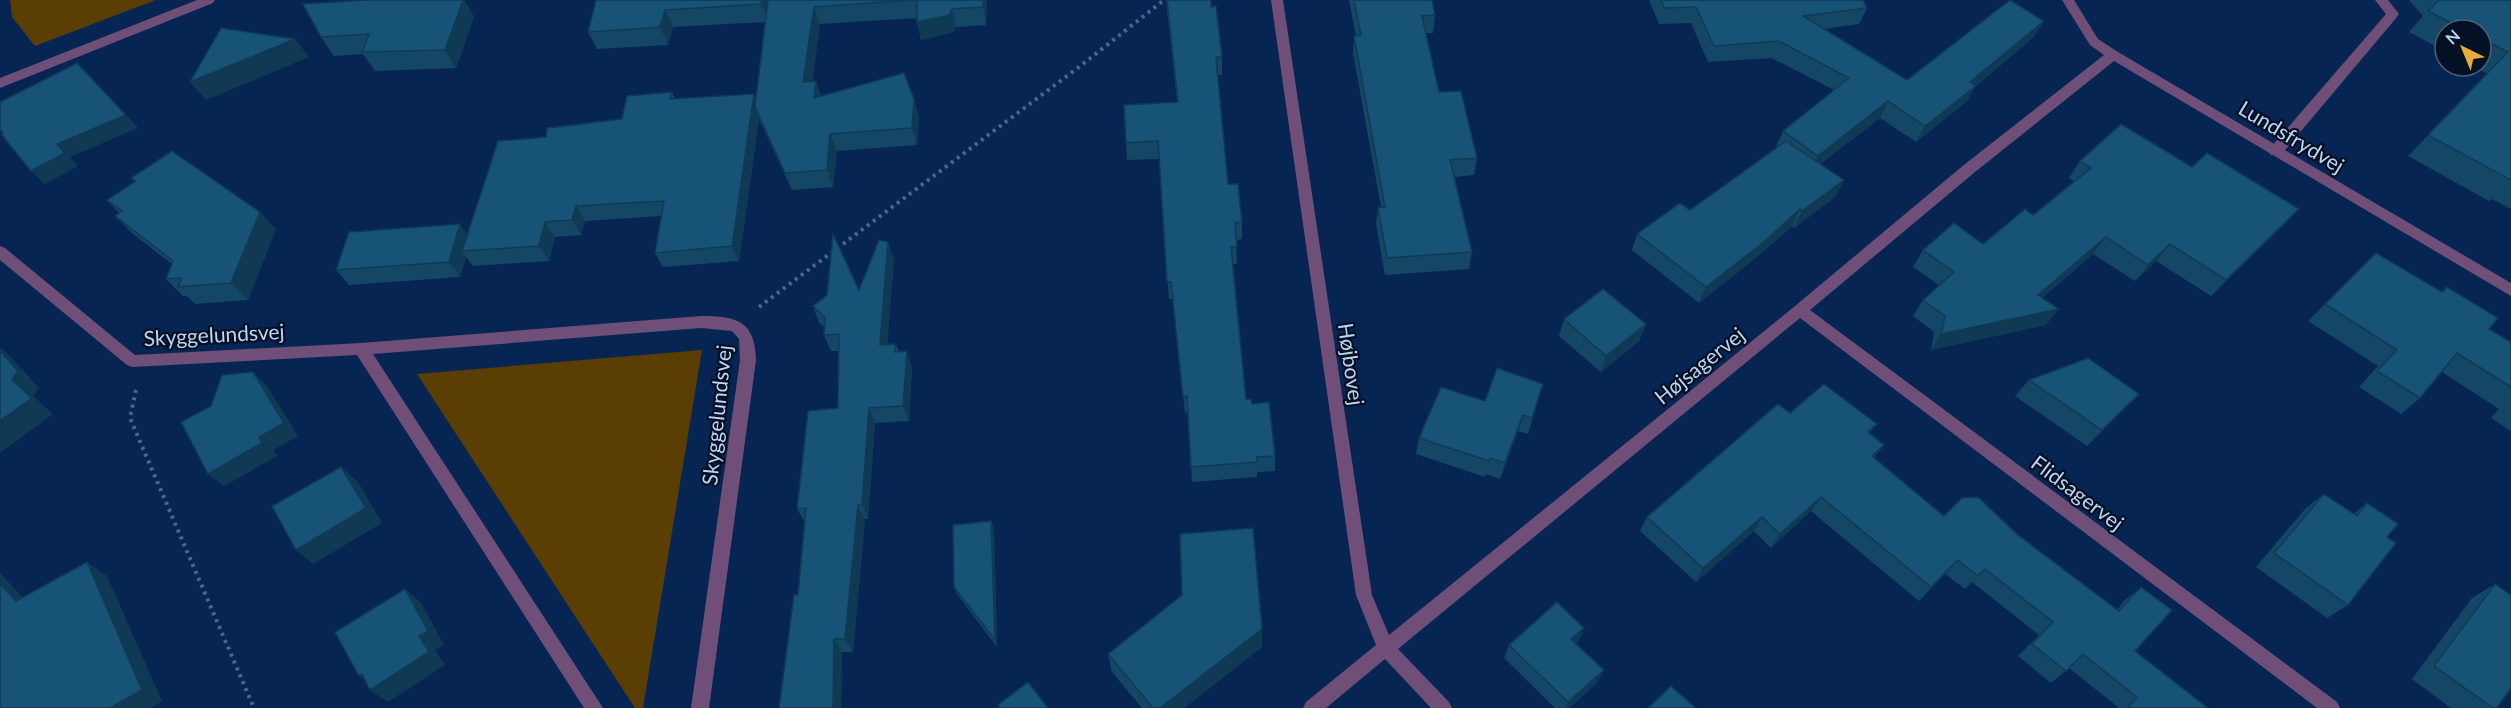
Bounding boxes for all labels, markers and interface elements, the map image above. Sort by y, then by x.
north arrow [2433,18,2493,78]
text: N [2441,26,2463,48]
street label: Lundsfrydvej [2235,95,2349,177]
street label: Skyggelundsvej [143,318,285,350]
street label: Højbovej [1334,321,1370,407]
street label: Højsagervej [1649,321,1749,409]
street label: Skyggelundsvej [696,344,736,486]
street label: Flidsagervej [2027,449,2129,535]

